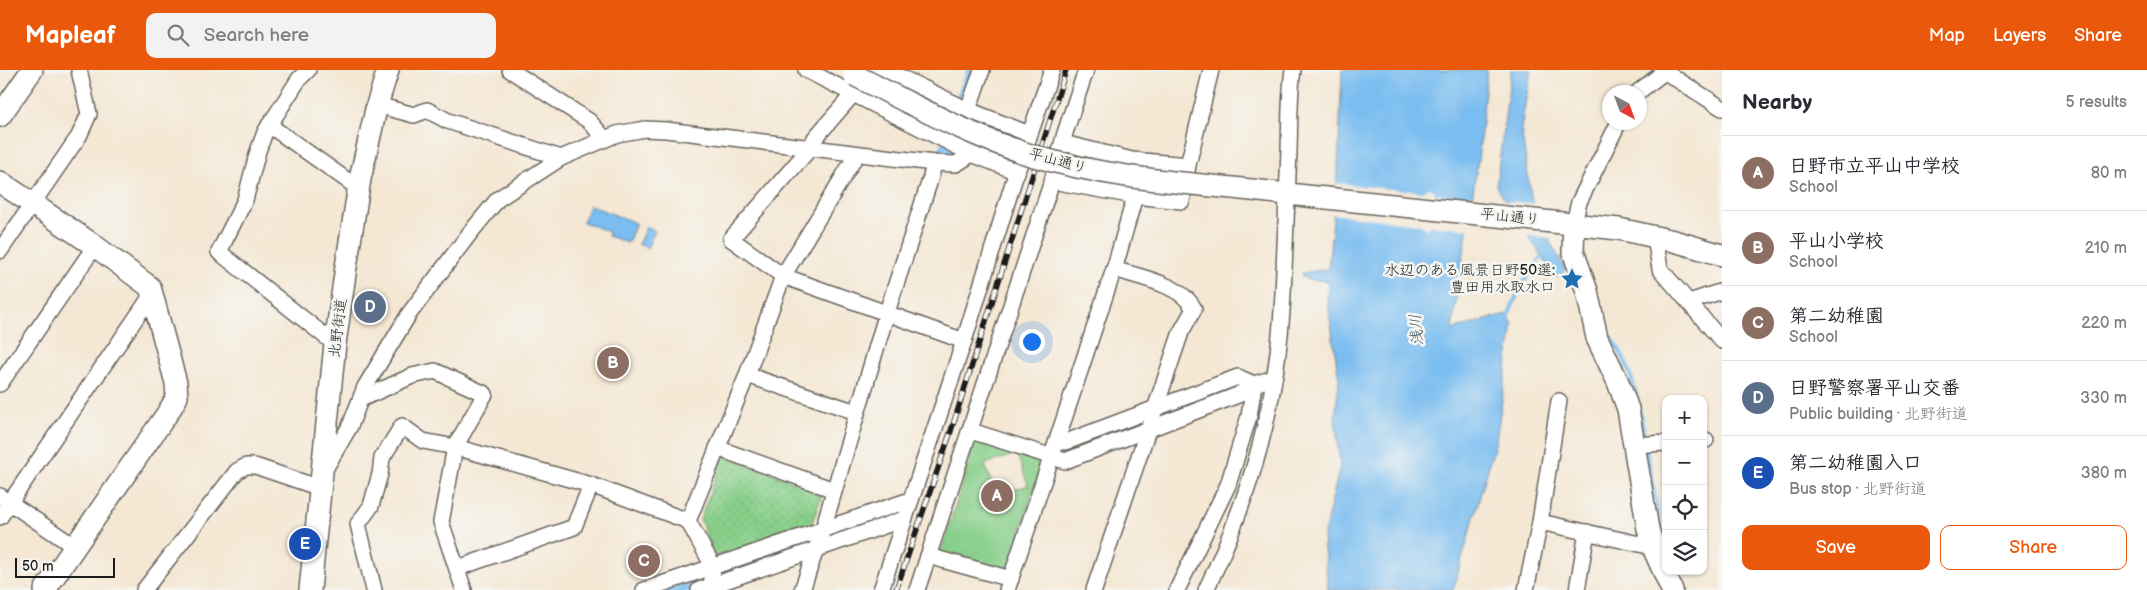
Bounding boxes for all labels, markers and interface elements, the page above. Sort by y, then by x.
search box [146,13,496,58]
text: Mapleaf [25,21,116,50]
icon: search [164,21,192,49]
text: Search here [204,24,309,47]
text: Map [1929,25,1965,46]
text: Layers [1993,25,2046,46]
text: Share [2074,25,2122,46]
north arrow [1602,85,1647,130]
text: Nearby [1742,90,1812,115]
text: 5 results [2065,93,2127,112]
street label: 平山通り [1027,144,1089,178]
text: 日野市立平山中学校 [1789,155,1960,178]
text: A [1753,164,1763,183]
text: 80 m [2091,164,2127,183]
text: School [1789,178,1838,197]
street label: 平山通り [1479,204,1541,230]
text: 平山小学校 [1789,230,1884,253]
text: B [1752,239,1764,258]
text: 210 m [2085,239,2127,258]
text: School [1789,253,1838,272]
place label: 水辺のある風景日野50選: 豊田用水取水口 [1385,261,1555,297]
place icon: 水辺のある風景日野50選: 豊田用水取水口 [1559,266,1585,292]
pin: D [354,288,386,326]
street label: 北野街道 [325,297,351,359]
text: 第二幼稚園 [1789,305,1884,328]
water label: 浅川 [1406,313,1428,347]
text: C [1752,314,1764,333]
text: 220 m [2081,314,2127,333]
text: School [1789,328,1838,347]
your location [1019,329,1045,355]
pin: B [597,344,629,382]
text: 日野警察署平山交番 [1789,377,1960,400]
text: D [1752,389,1764,408]
text: 330 m [2080,389,2127,408]
map controls [1662,395,1707,575]
button: + [1662,395,1707,440]
text: Public building · 北野街道 [1789,405,1968,424]
button: − [1662,440,1707,485]
text: 第二幼稚園入口 [1789,452,1922,475]
text: E [1753,464,1763,483]
text: 380 m [2081,464,2127,483]
pin: A [981,477,1013,515]
text: Bus stop · 北野街道 [1789,480,1926,499]
button: locate [1662,485,1707,530]
pin: E [289,525,321,563]
button: Save [1742,525,1930,570]
button: Share [1940,525,2127,570]
button: layers [1662,530,1707,575]
pin: C [628,542,660,580]
scale bar [15,555,115,578]
text: 50 m [22,558,54,575]

